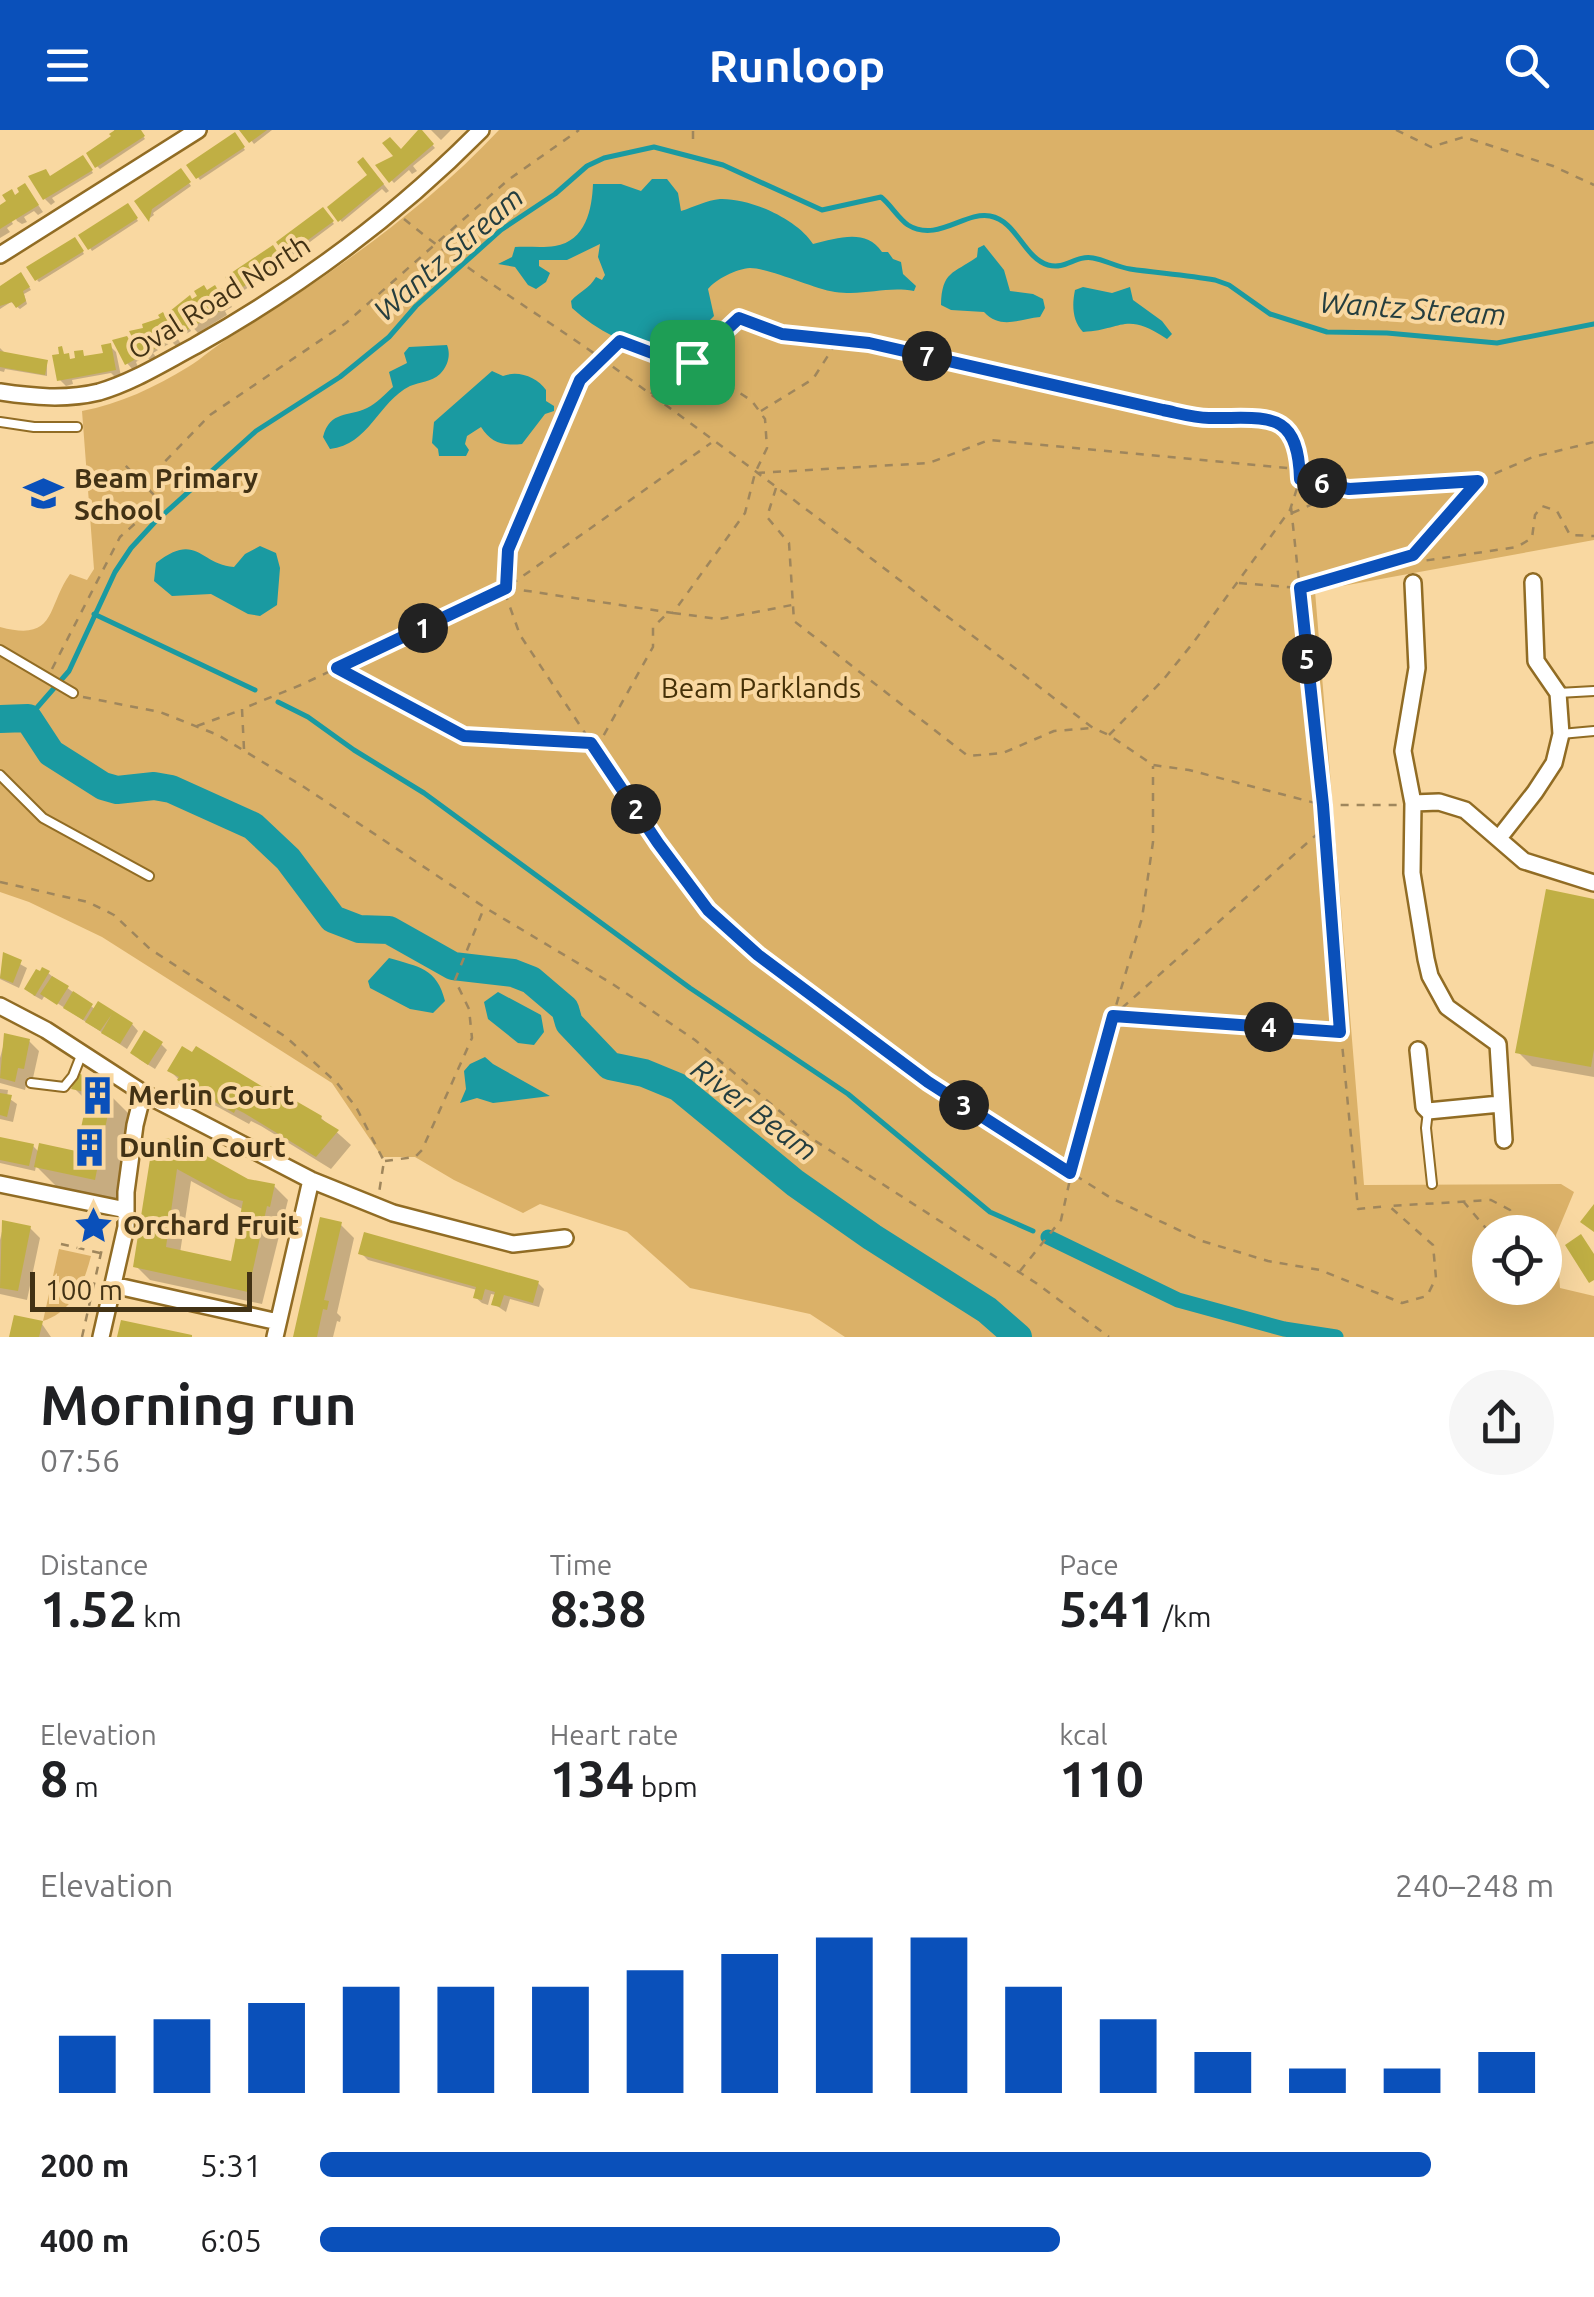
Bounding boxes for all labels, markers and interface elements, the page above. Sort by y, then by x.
icon: menu [40,38,95,93]
icon: search [1499,38,1554,93]
text: Runloop [709,40,885,91]
water label: Wantz Stream [367,179,530,327]
street label: Oval Road North [122,228,315,365]
water label: Wantz Stream [1319,285,1507,331]
pin [650,320,735,405]
pin: 7 [902,331,952,381]
icon: arrive [665,335,720,390]
text: 7 [919,340,935,371]
pin: 6 [1297,458,1347,508]
place label: Beam Primary School [74,462,258,525]
text: 6 [1314,467,1330,498]
school or university icon: Beam Primary School [23,473,65,515]
pin: 1 [398,603,448,653]
text: 1 [415,612,431,643]
pin: 5 [1282,634,1332,684]
text: 5 [1299,643,1315,674]
park label: Beam Parklands [661,672,861,703]
pin: 2 [611,784,661,834]
text: 2 [628,793,644,824]
pin: 4 [1244,1002,1294,1052]
text: 4 [1261,1011,1277,1042]
water label: River Beam [685,1051,824,1167]
building icon: Merlin Court [77,1074,119,1116]
place label: Merlin Court [128,1079,294,1110]
pin: 3 [939,1080,989,1130]
text: 3 [956,1089,972,1120]
building icon: Dunlin Court [68,1126,110,1168]
place label: Dunlin Court [119,1131,286,1162]
place icon: Orchard Fruit [72,1204,114,1246]
place label: Orchard Fruit [123,1209,299,1240]
map controls [1472,1215,1562,1305]
button: locate [1472,1215,1562,1305]
scale bar [30,1267,252,1312]
text: 100 m [45,1274,123,1305]
button: share [1449,1370,1554,1475]
text: Morning run [40,1374,357,1435]
text: 07:56 [40,1442,120,1478]
text: Distance [40,1549,148,1580]
text: Time [550,1549,612,1580]
text: Pace [1059,1549,1119,1580]
text: 1.52 [40,1580,137,1636]
text: 8:38 [550,1580,647,1636]
text: 5:41 [1059,1580,1156,1636]
text: km [137,1601,182,1632]
text: /km [1156,1601,1211,1632]
text: Elevation [40,1719,157,1750]
text: Heart rate [550,1719,678,1750]
text: kcal [1059,1719,1108,1750]
text: 8 [40,1750,68,1806]
text: 134 [550,1750,634,1806]
text: 110 [1059,1750,1144,1806]
text: m [68,1771,99,1802]
text: bpm [634,1771,698,1802]
text: Elevation [40,1867,173,1903]
text: 240–248 m [1395,1867,1554,1903]
text: 200 m [40,2147,129,2183]
text: 5:31 [200,2147,262,2183]
text: 400 m [40,2222,129,2258]
text: 6:05 [200,2222,262,2258]

